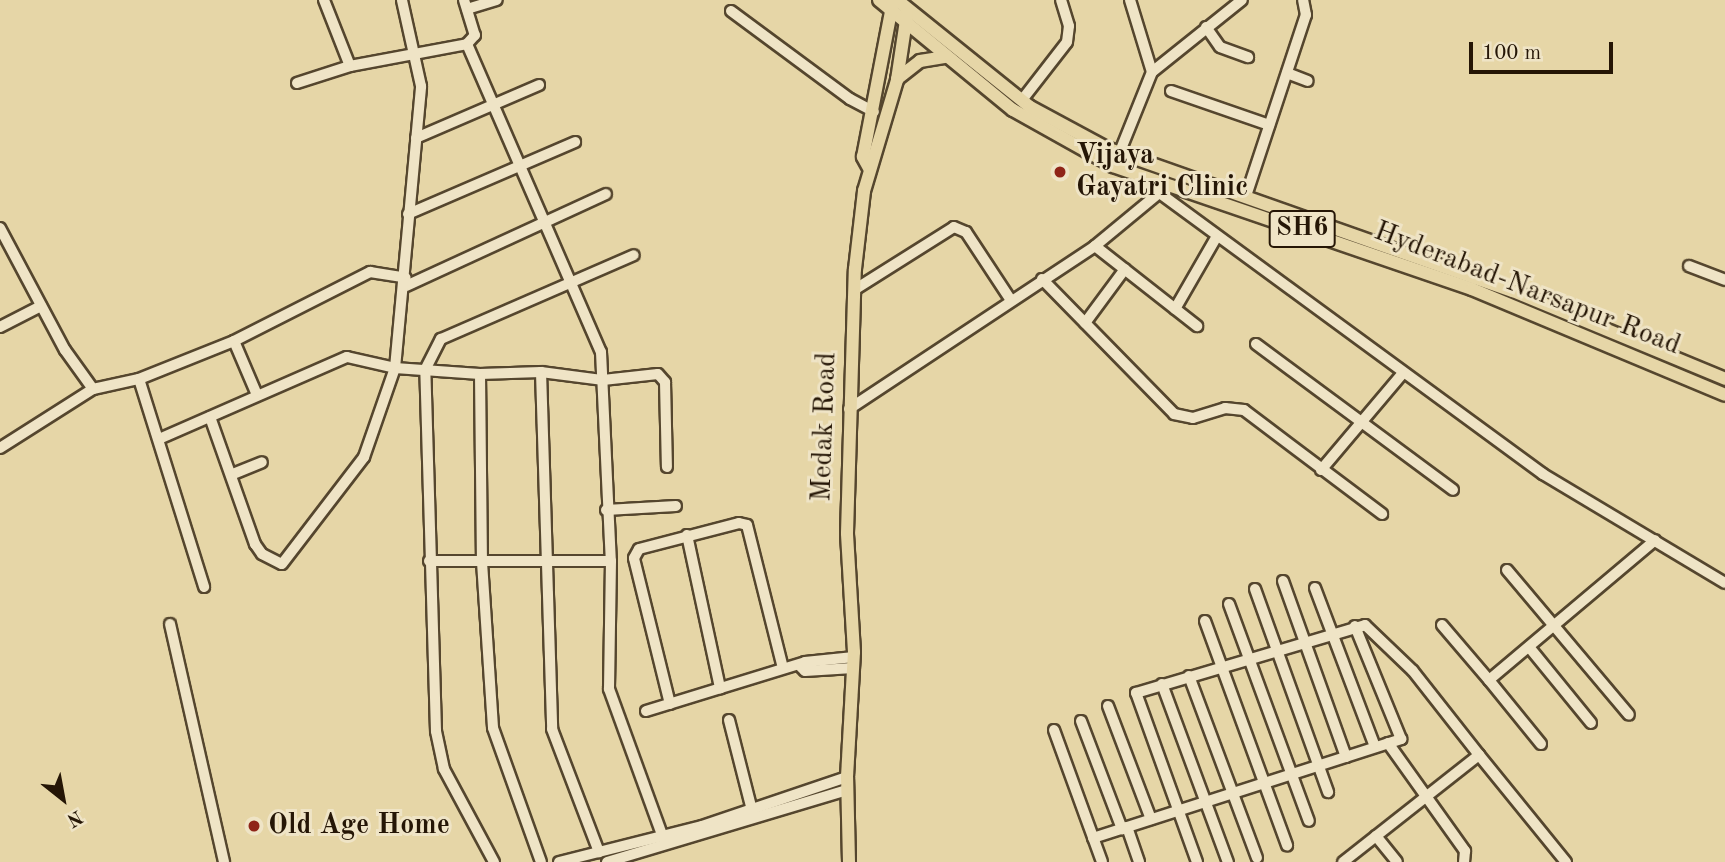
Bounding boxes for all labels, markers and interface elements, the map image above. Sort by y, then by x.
scale bar [1473,28,1616,72]
text: 100 m [1482,43,1541,64]
place label: Vijaya Gayatri Clinic [1076,139,1248,205]
marker: Vijaya Gayatri Clinic [1050,162,1070,182]
road number: SH6 [1267,206,1337,252]
street label: Hyderabad-Narsapur Road [1369,215,1685,363]
street label: Medak Road [806,352,844,502]
north arrow [28,764,98,834]
text: N [63,806,85,829]
place label: Old Age Home [268,809,450,843]
marker: Old Age Home [246,818,262,834]

